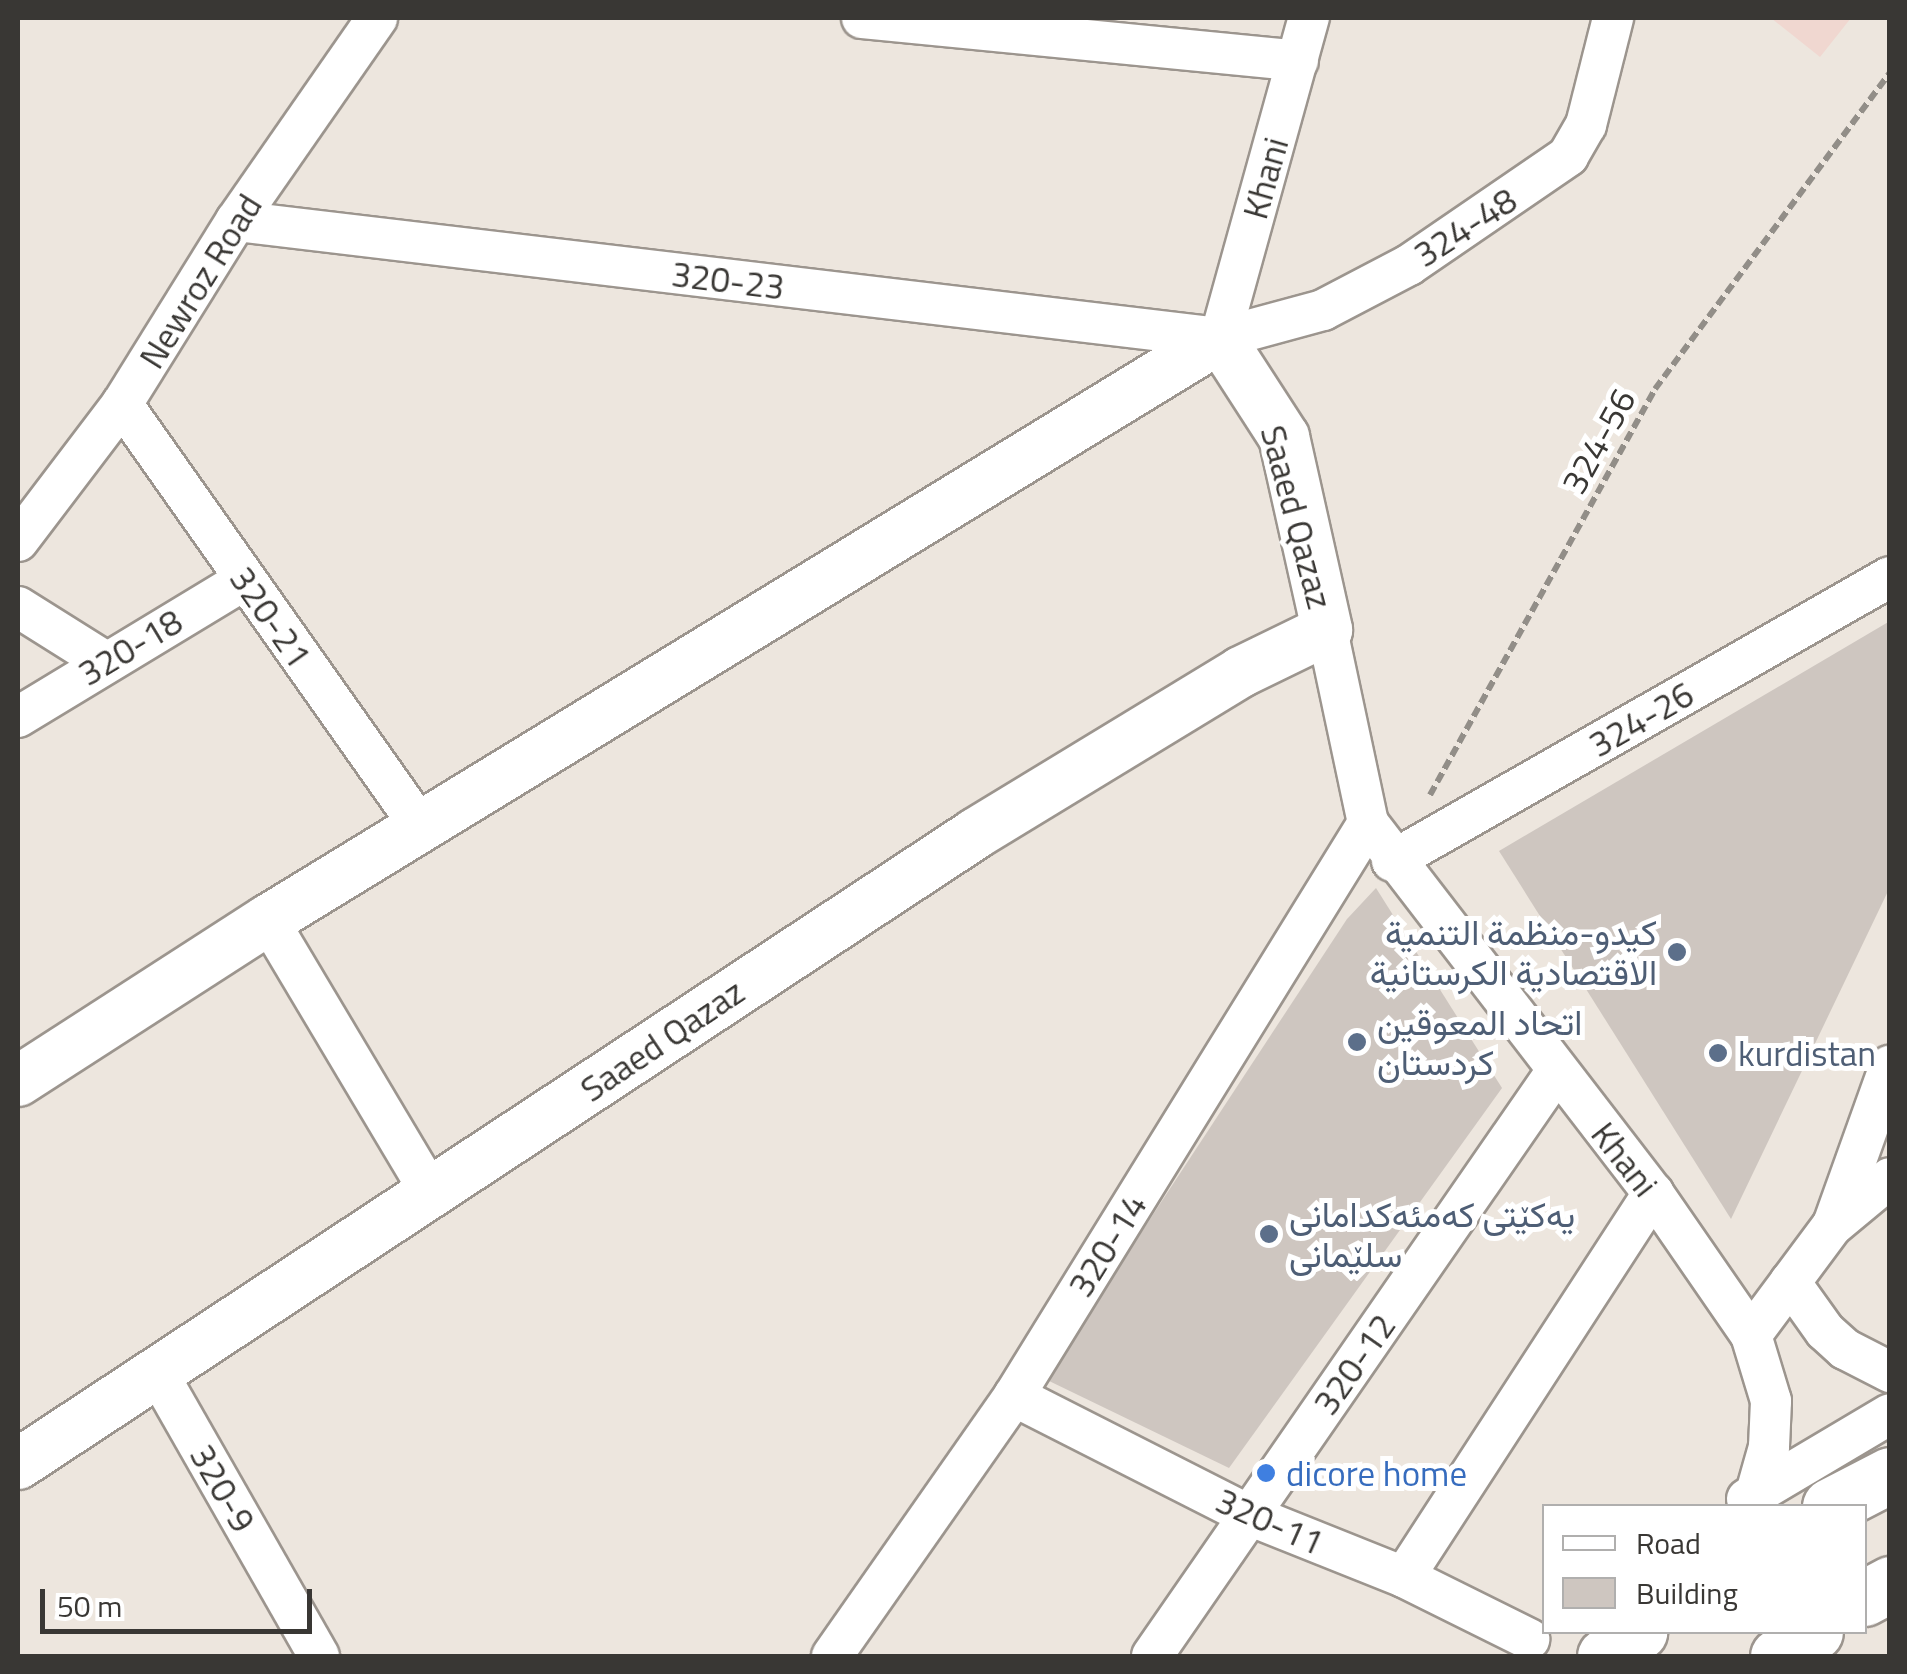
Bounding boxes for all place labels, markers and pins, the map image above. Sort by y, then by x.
place label: کیدو-منظمة التنمية الاقتصادية الكرستانية [1370,911,1657,993]
marker: کیدو-منظمة التنمية الاقتصادية الكرستانية [1666,941,1688,963]
place label: اتحاد المعوقین کردستان [1377,1001,1582,1083]
marker: اتحاد المعوقین کردستان [1346,1031,1368,1053]
place label: kurdistan [1738,1032,1876,1074]
marker: kurdistan [1707,1042,1729,1064]
place label: یەکێتی کەمئەکدامانی سلێمانی [1289,1193,1575,1275]
marker: یەکێتی کەمئەکدامانی سلێمانی [1258,1223,1280,1245]
place label: dicore home [1286,1452,1467,1494]
marker: dicore home [1255,1462,1277,1484]

